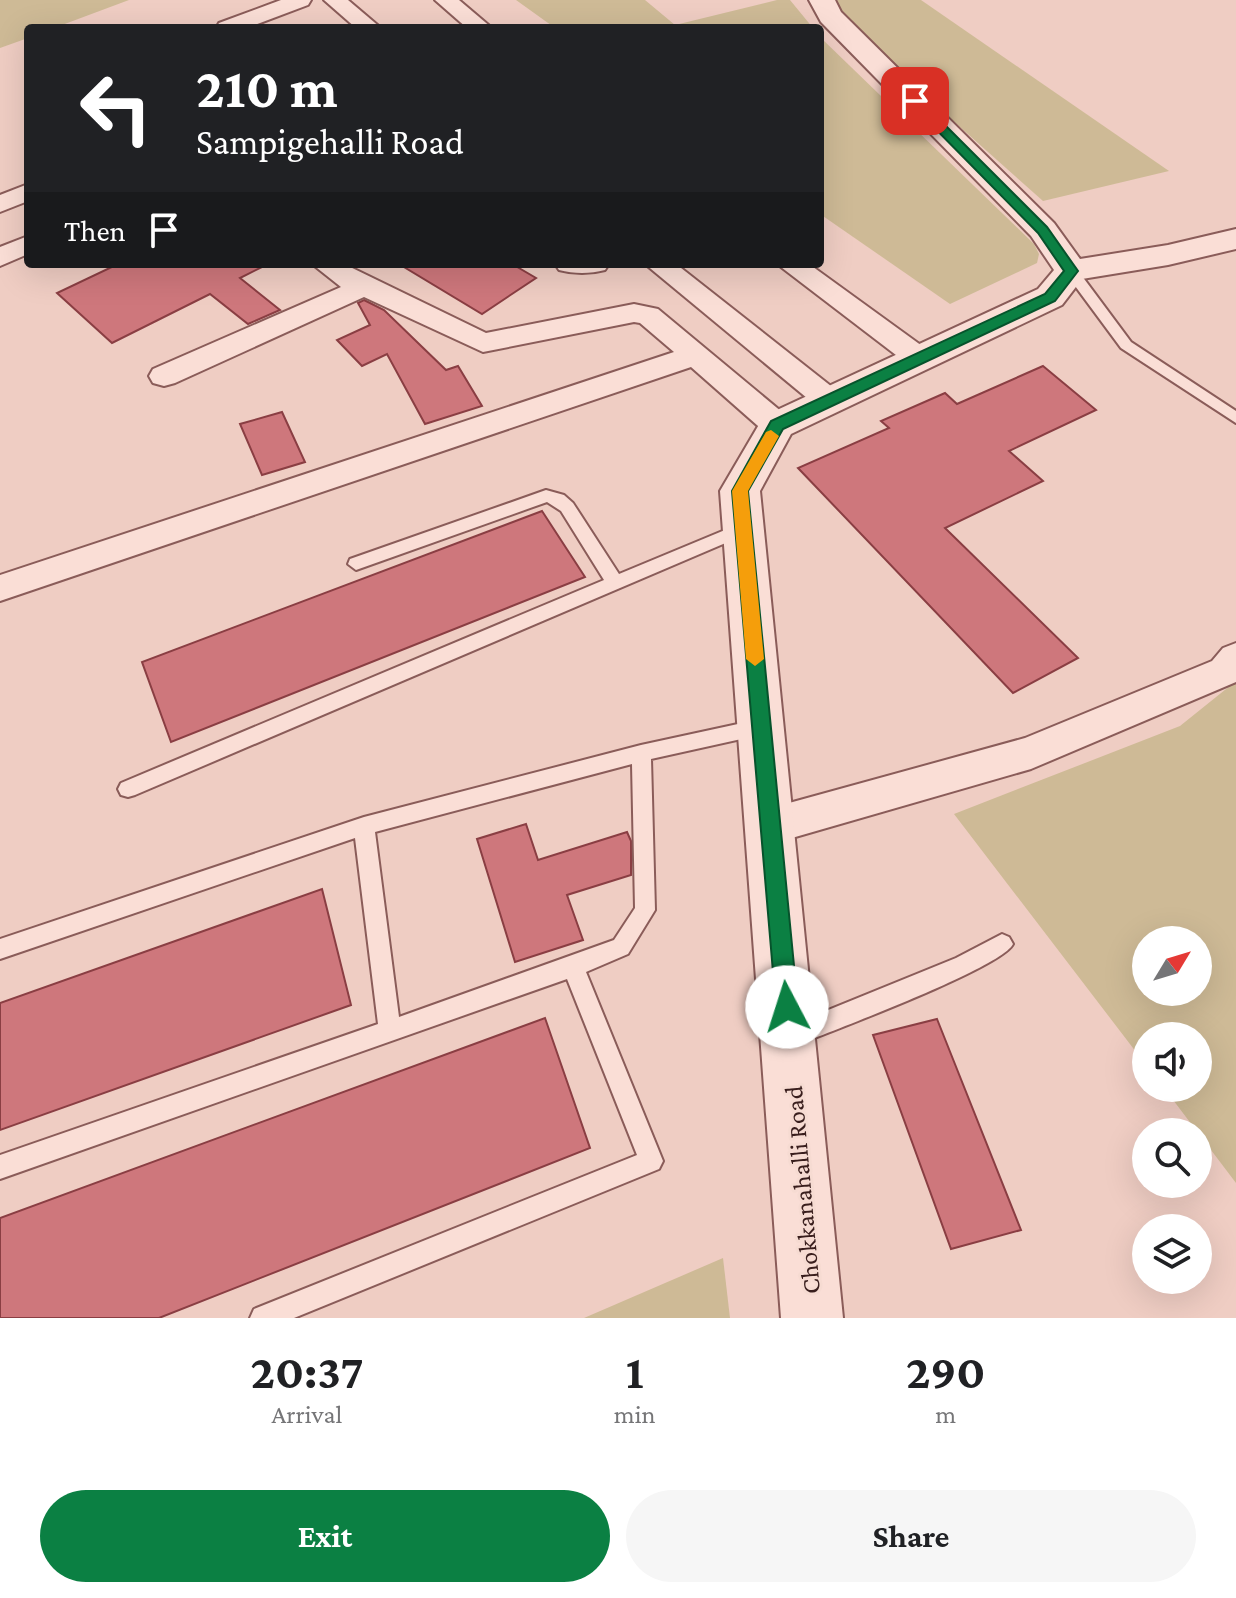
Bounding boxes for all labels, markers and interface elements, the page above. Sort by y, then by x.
icon: left [64,56,168,160]
text: 210 m [196,57,338,119]
pin [881,67,949,135]
icon: arrive [893,79,937,123]
text: Sampigehalli Road [196,122,464,162]
icon: arrive [142,208,186,252]
text: Then [64,214,126,247]
north arrow [1132,926,1212,1006]
map controls [1132,926,1212,1294]
position arrow [745,965,829,1049]
button: sound [1132,1022,1212,1102]
street label: Chokkanahalli Road [779,1084,826,1295]
button: search [1132,1118,1212,1198]
button: layers [1132,1214,1212,1294]
text: 20:37 [250,1345,363,1398]
text: 1 [626,1345,644,1398]
text: 290 [906,1345,986,1398]
text: Arrival [272,1400,342,1429]
text: min [614,1400,656,1429]
text: m [935,1400,956,1429]
button: Exit [40,1490,610,1582]
button: Share [626,1490,1196,1582]

